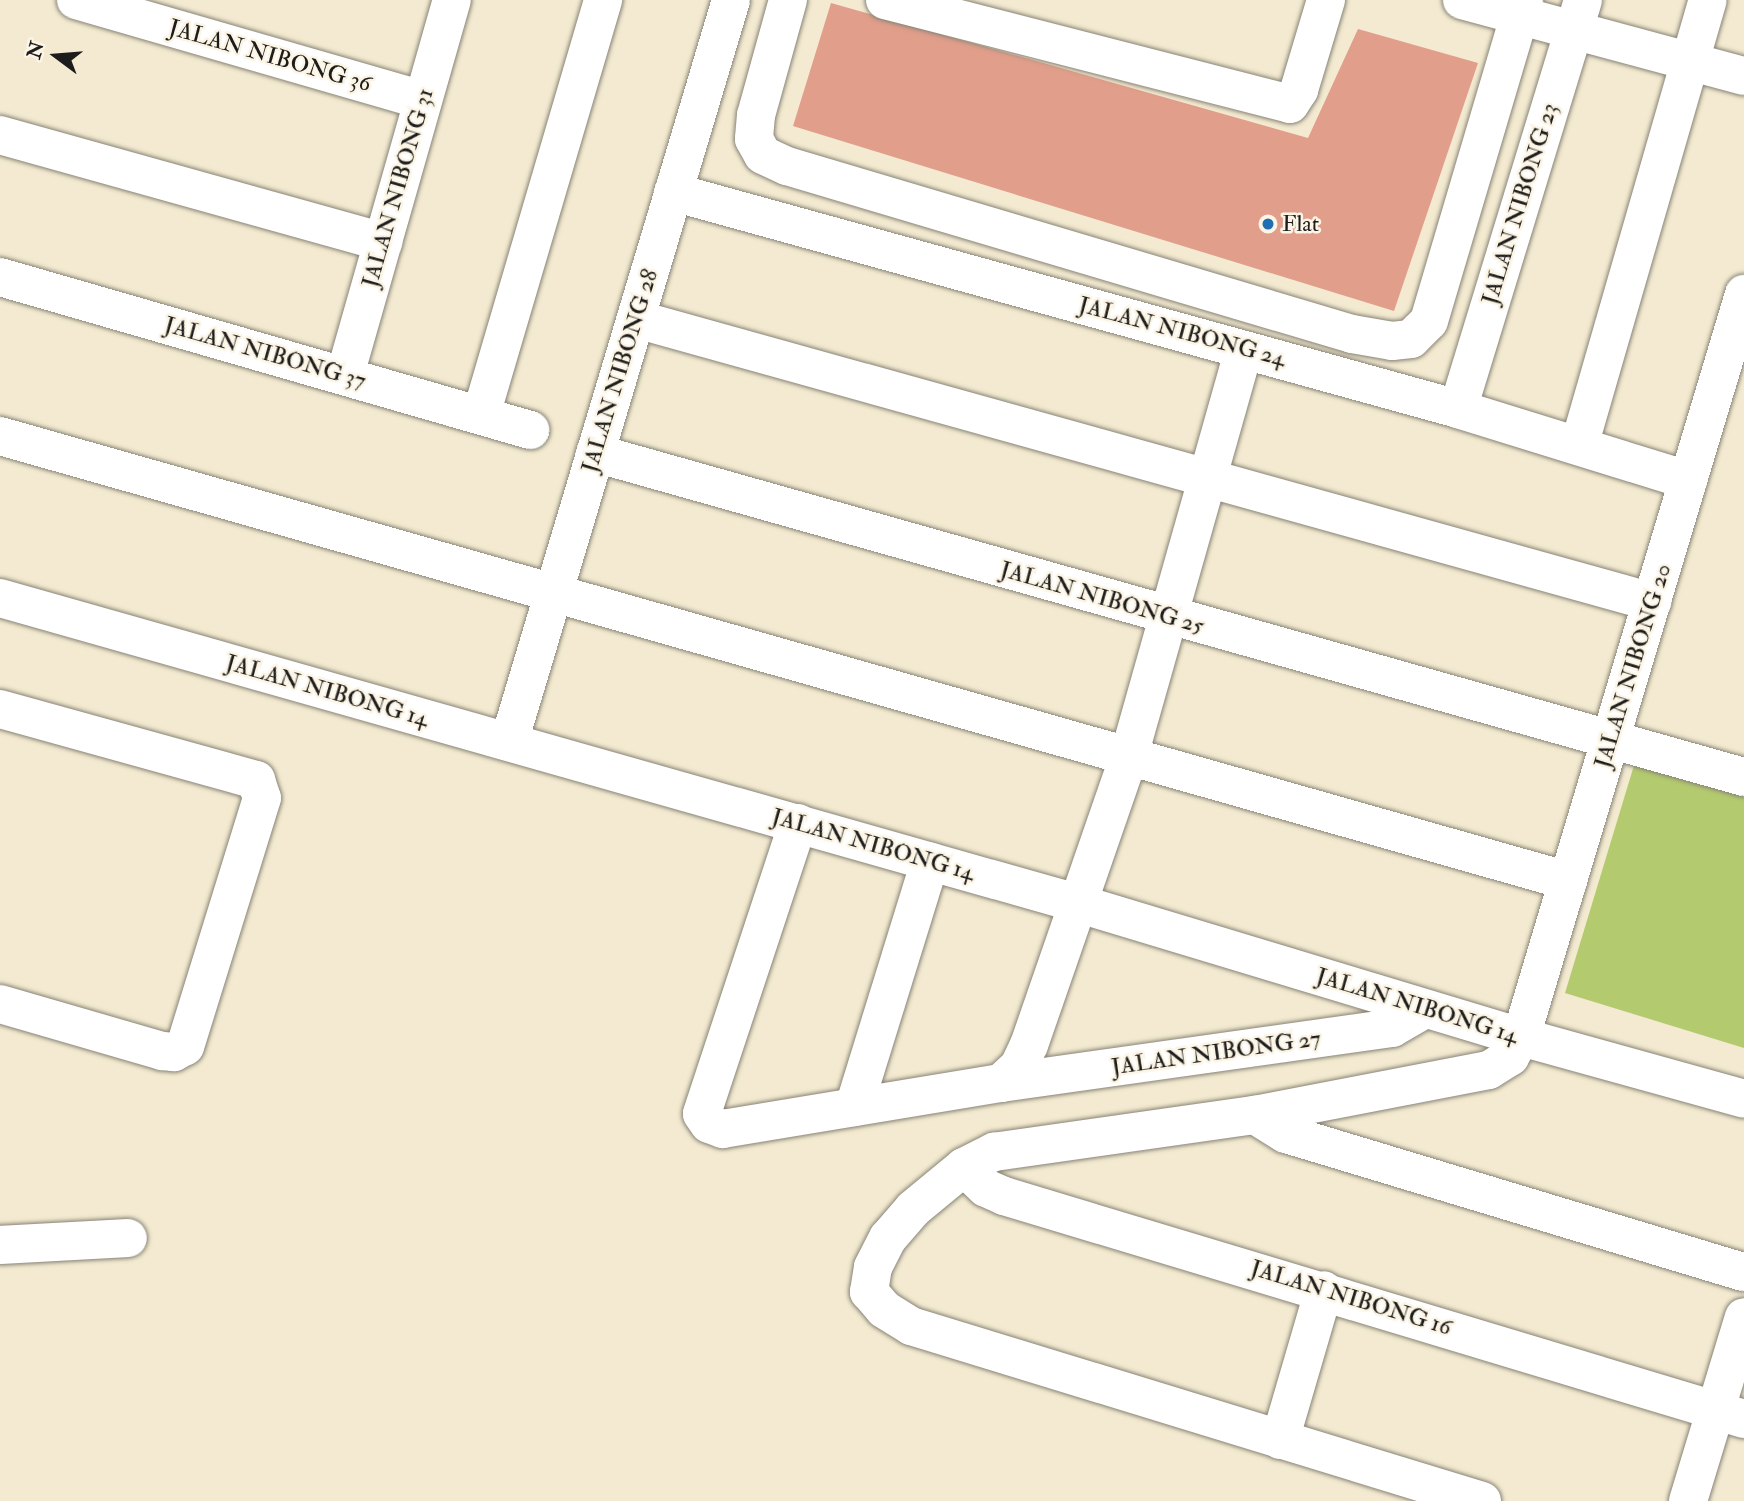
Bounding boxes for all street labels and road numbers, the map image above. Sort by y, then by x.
street label: JALAN NIBONG 36 [166,14,374,98]
street label: JALAN NIBONG 31 [356,85,440,291]
street label: JALAN NIBONG 23 [1476,100,1564,308]
street label: JALAN NIBONG 28 [576,266,664,476]
street label: JALAN NIBONG 24 [1076,291,1288,373]
street label: JALAN NIBONG 37 [161,311,369,395]
street label: JALAN NIBONG 25 [997,556,1207,640]
street label: JALAN NIBONG 20 [1589,560,1677,772]
street label: JALAN NIBONG 14 [223,649,431,733]
street label: JALAN NIBONG 14 [769,803,977,887]
street label: JALAN NIBONG 14 [1313,962,1521,1050]
street label: JALAN NIBONG 27 [1110,1025,1322,1081]
street label: JALAN NIBONG 16 [1247,1254,1455,1342]

